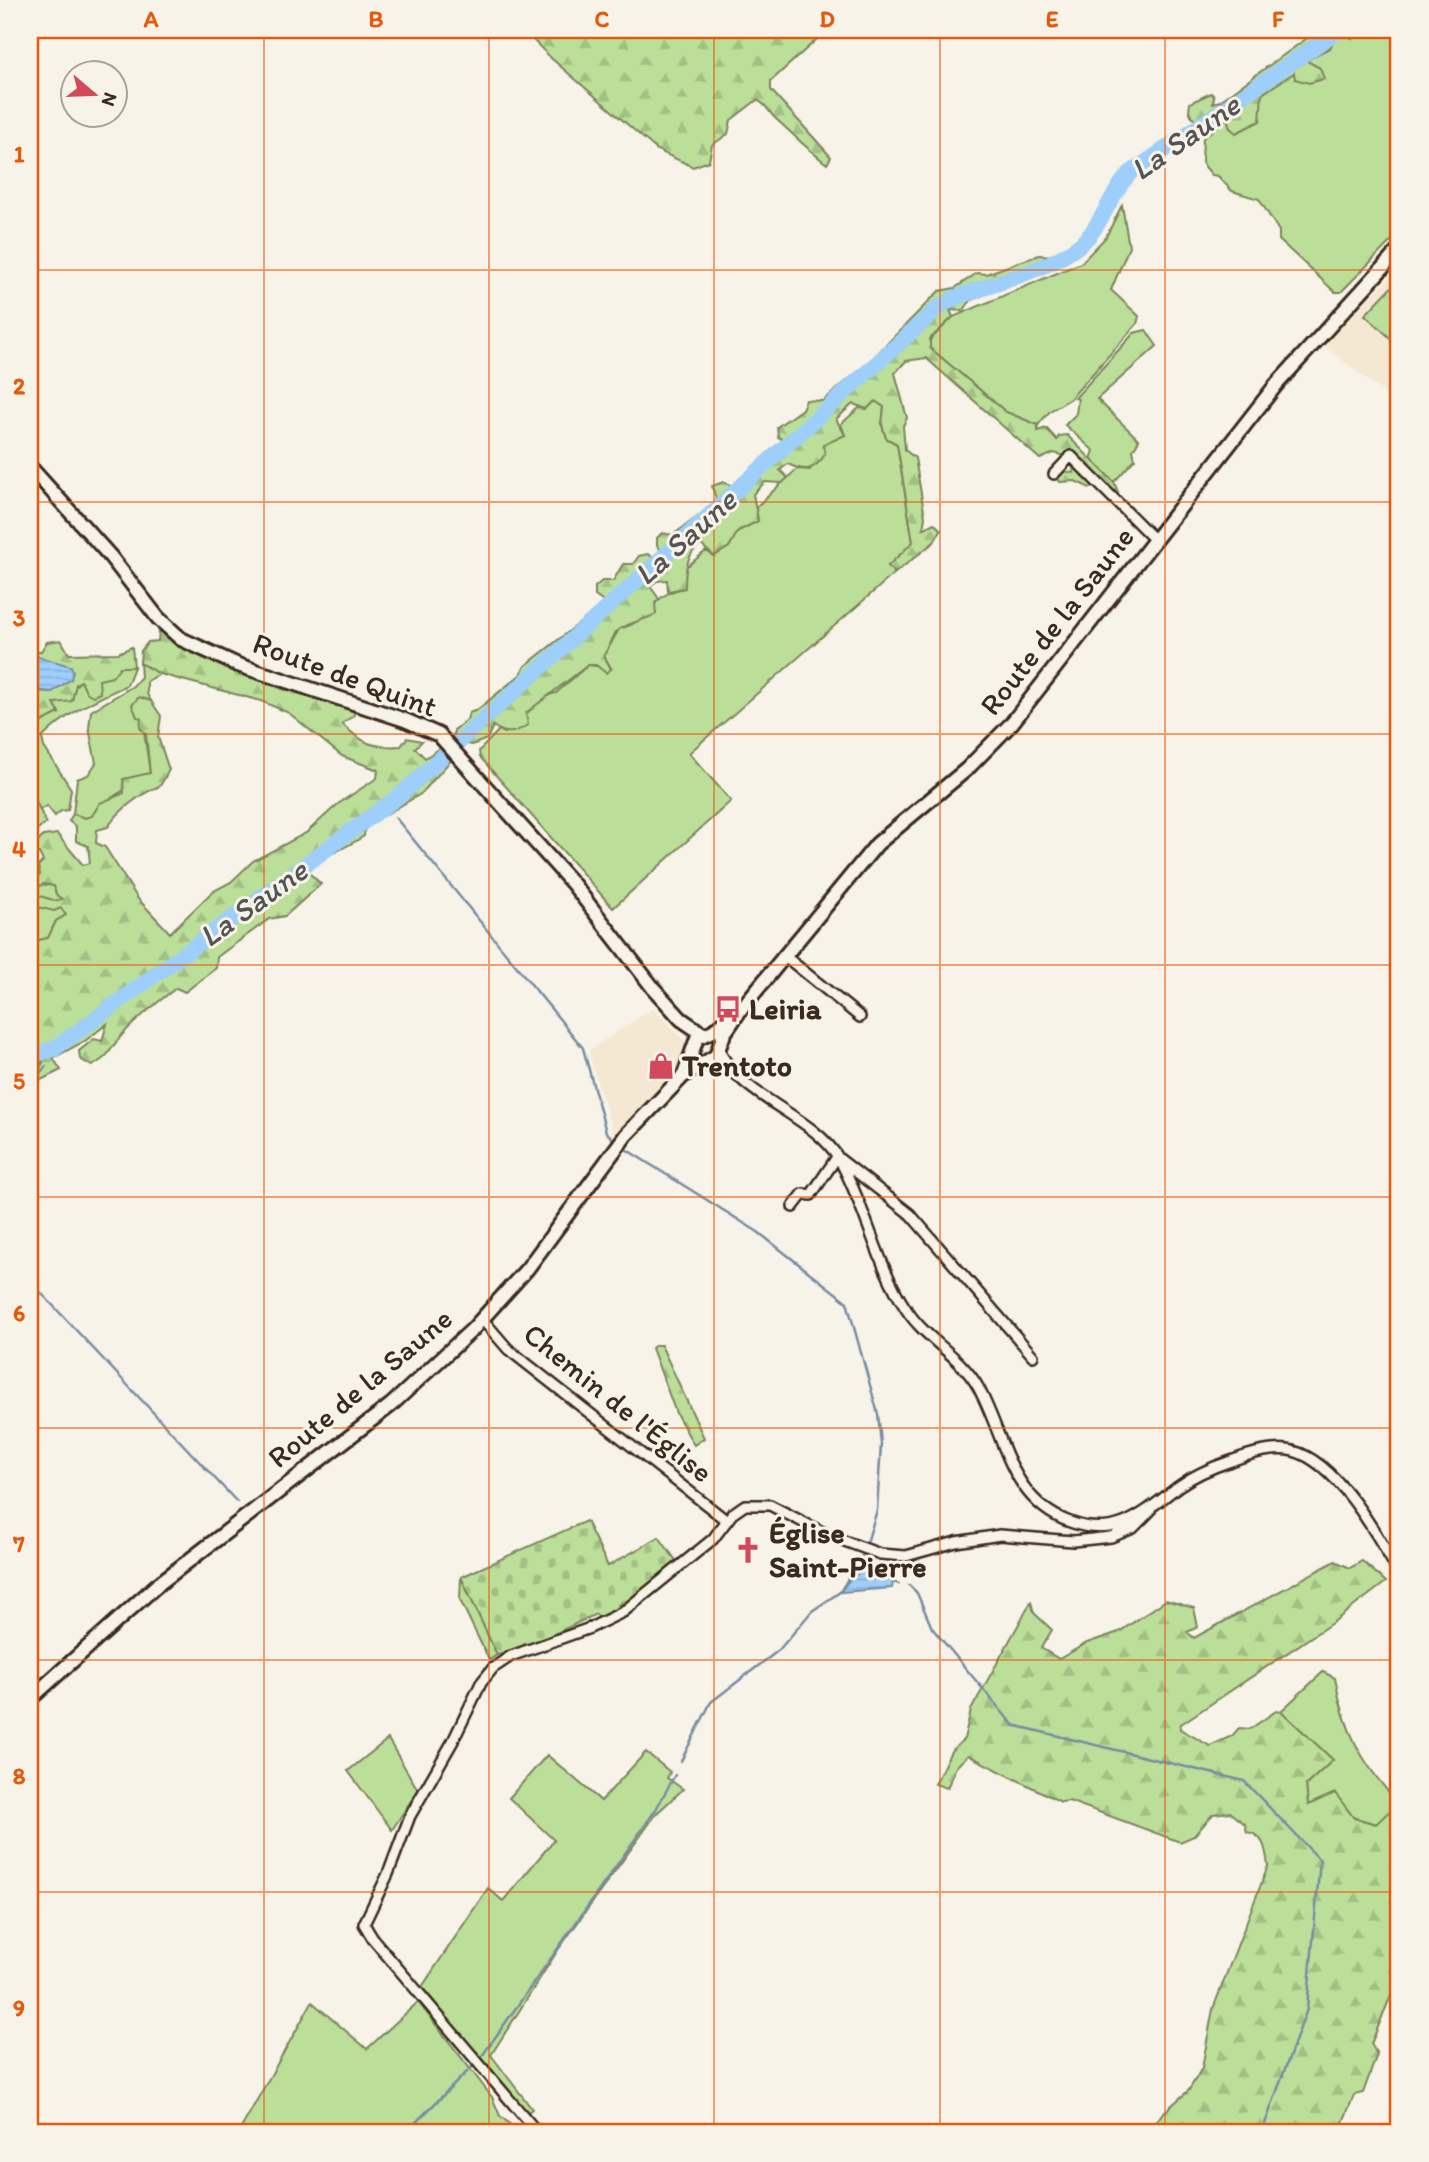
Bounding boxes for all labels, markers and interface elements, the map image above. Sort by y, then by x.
text: A [143,5,159,33]
text: B [369,5,384,33]
text: C [595,5,610,33]
text: D [819,5,835,33]
text: E [1046,5,1059,33]
text: F [1272,5,1285,33]
north arrow [60,60,130,130]
water label: La Saune [1123,85,1248,188]
text: N [97,90,123,109]
text: 1 [14,140,25,168]
text: 2 [13,372,26,400]
water label: La Saune [626,480,745,593]
street label: Route de la Saune [971,519,1142,723]
text: 3 [13,604,26,632]
street label: Route de Quint [248,624,442,725]
text: 4 [12,835,26,863]
water label: La Saune [191,850,316,955]
place label: Leiria [749,990,822,1027]
bus stop icon: Leiria [713,994,743,1024]
place label: Trentoto [681,1047,792,1084]
shop icon: Trentoto [646,1051,676,1081]
text: 5 [13,1067,25,1095]
text: 6 [13,1299,25,1327]
street label: Route de la Saune [260,1300,459,1476]
street label: Chemin de l'Église [516,1315,720,1490]
place label: Église Saint-Pierre [769,1514,927,1585]
text: 7 [12,1530,25,1558]
church icon: Église Saint-Pierre [733,1535,763,1565]
text: 8 [13,1762,26,1790]
text: 9 [13,1994,25,2022]

